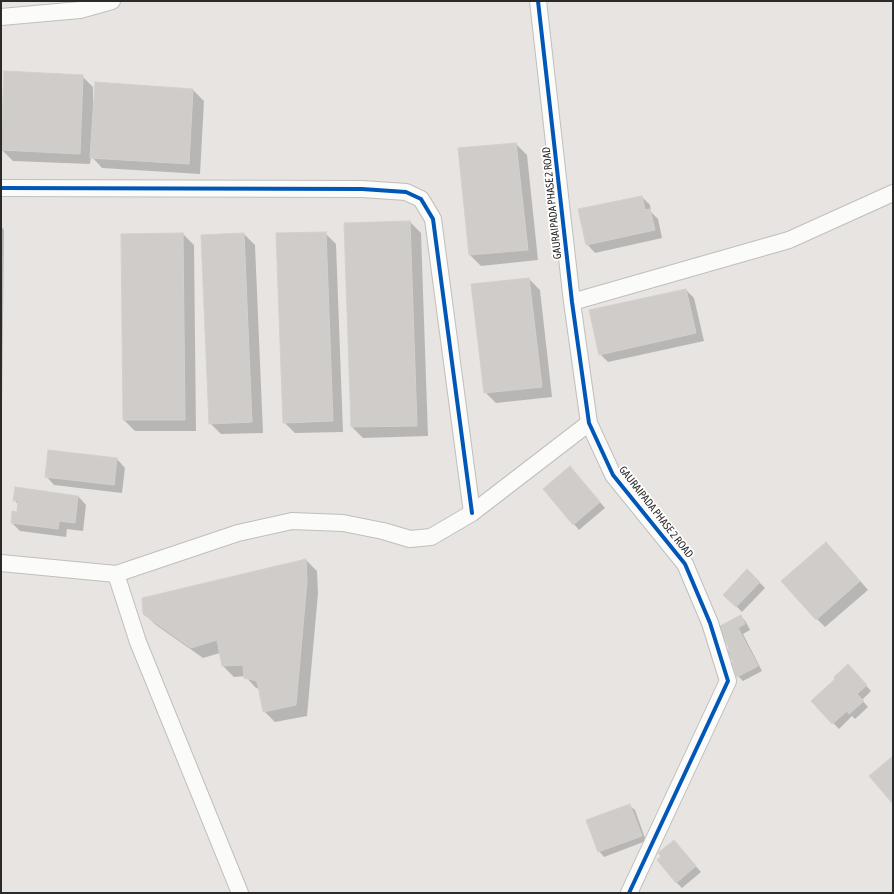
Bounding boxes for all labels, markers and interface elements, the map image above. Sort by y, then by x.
street label: GAURAIPADA PHASE 2 ROAD [540,146,564,260]
street label: GAURAIPADA PHASE 2 ROAD [616,463,696,561]

